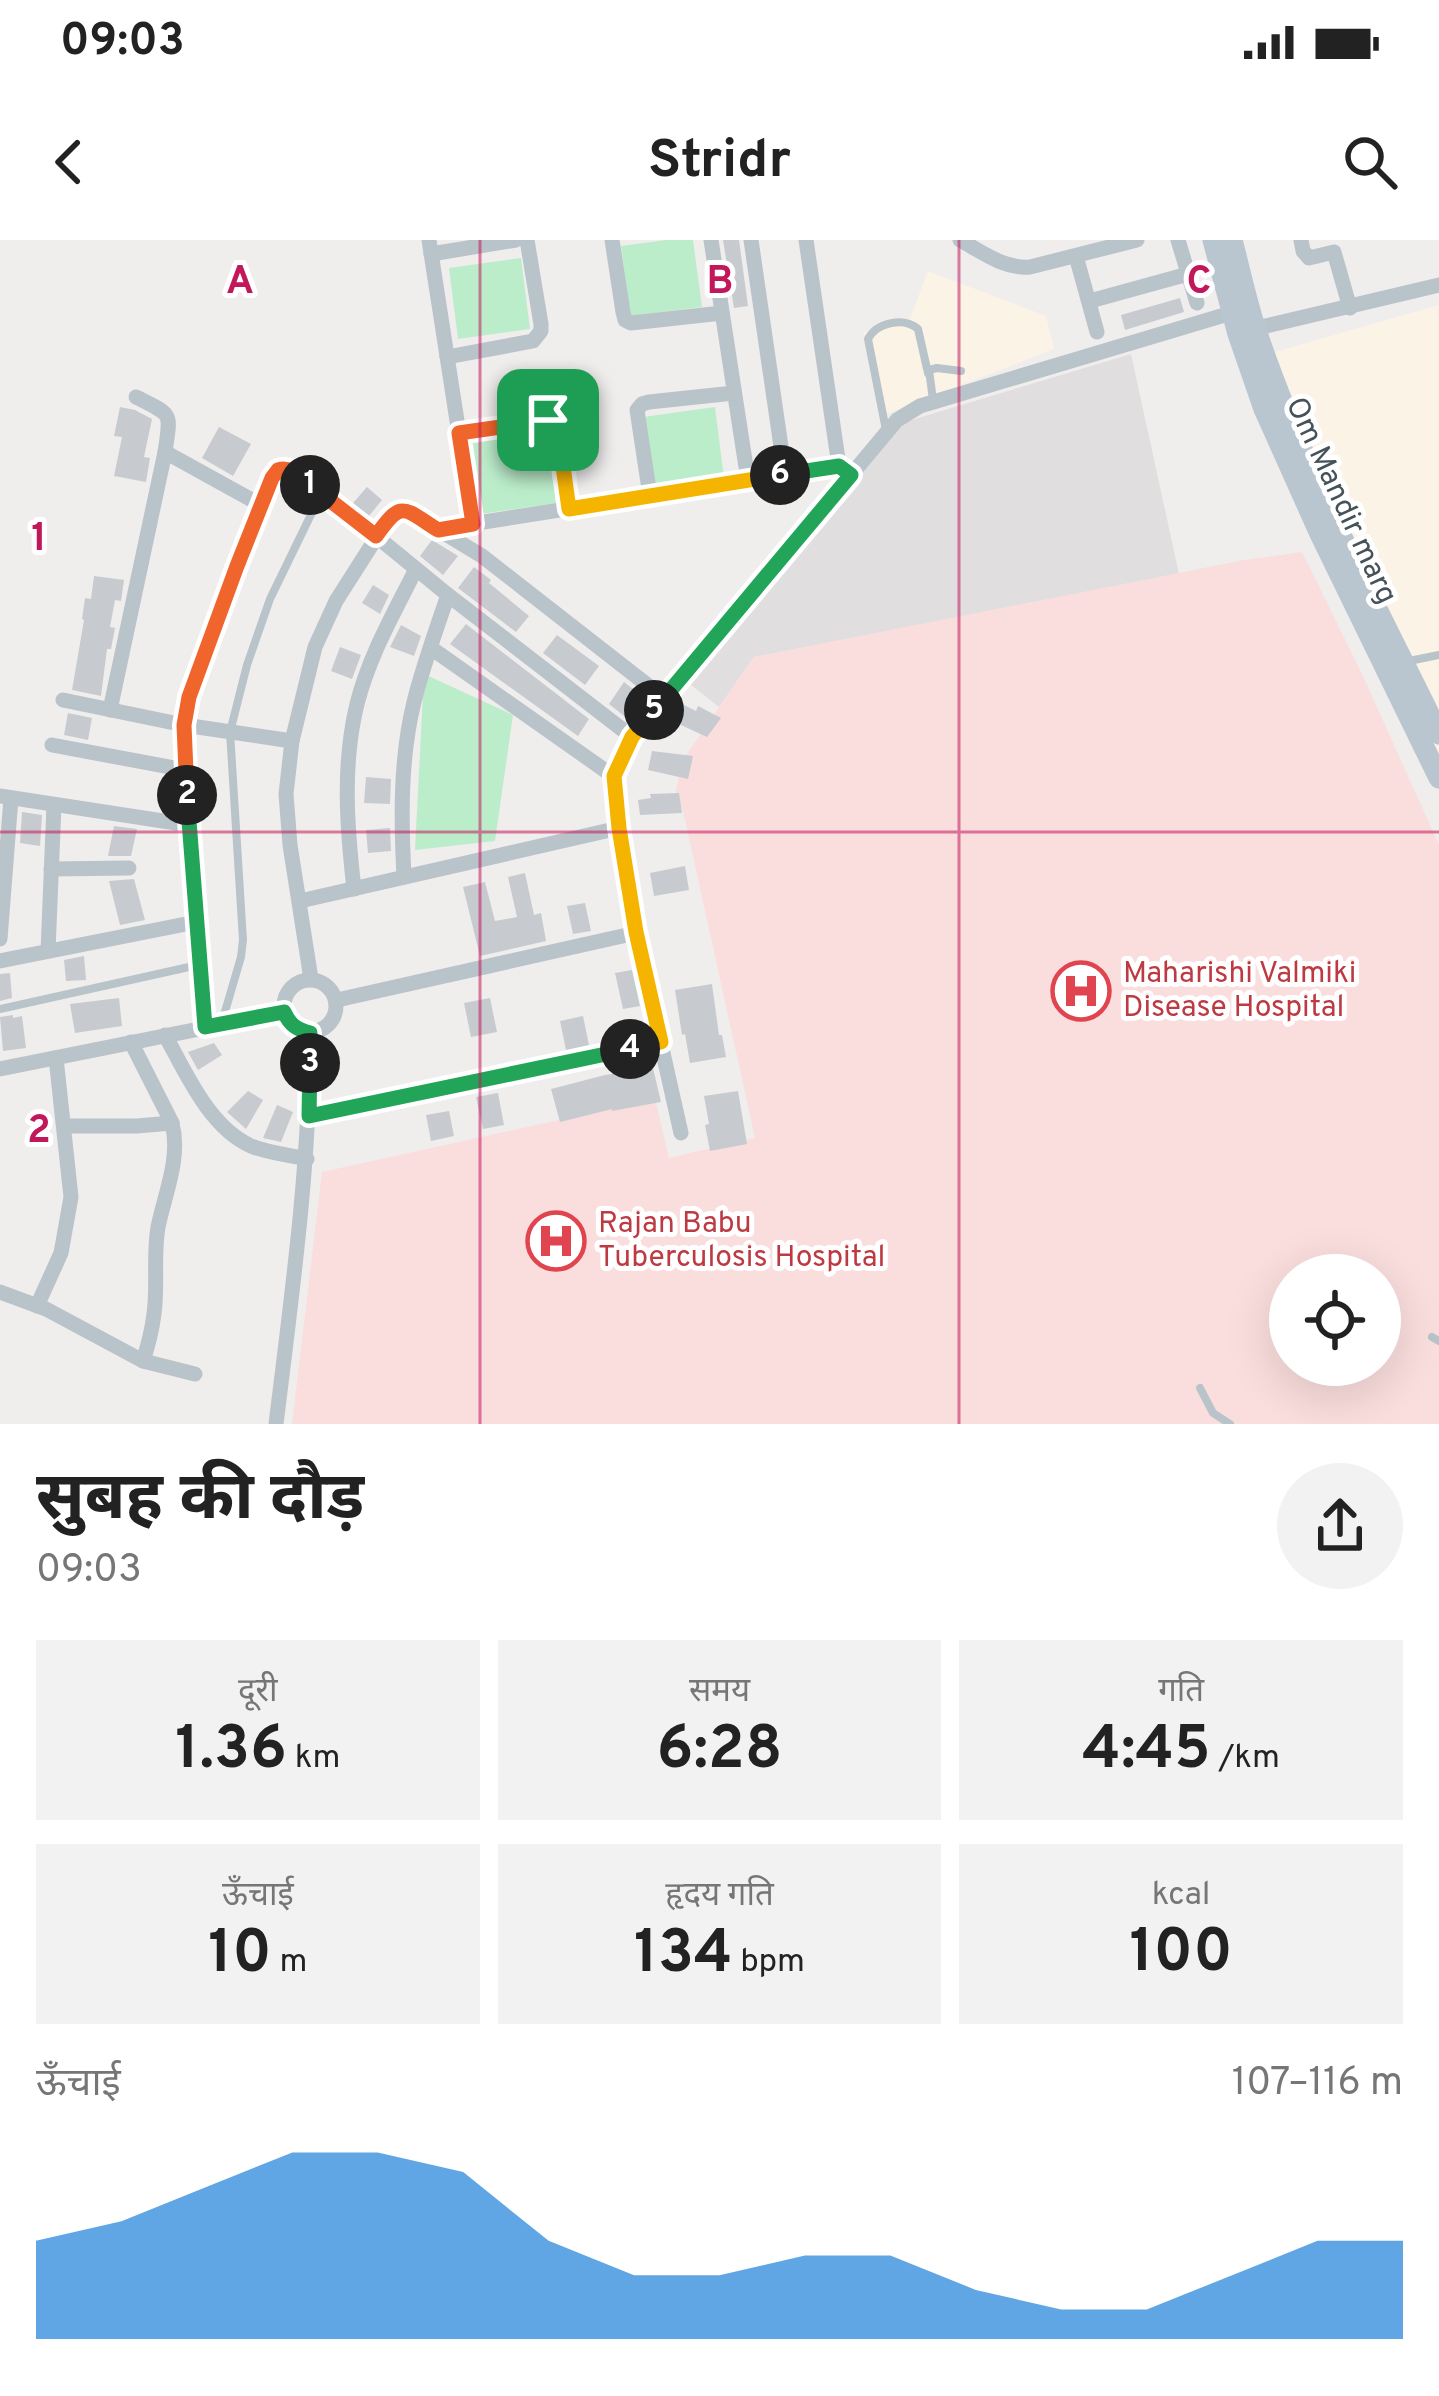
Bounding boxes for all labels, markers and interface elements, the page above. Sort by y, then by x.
text: 09:03 [60,14,185,71]
text: Stridr [648,128,791,197]
icon: back [36,129,102,195]
icon: search [1337,129,1403,195]
text: A [226,259,254,308]
text: B [707,259,733,308]
text: C [1187,259,1211,308]
pin [497,369,599,471]
icon: arrive [515,387,581,453]
street label: Om Mandir marg [1276,392,1404,610]
pin: 6 [750,445,810,505]
text: 6 [770,454,790,496]
pin: 1 [280,455,340,515]
text: 1 [303,464,317,506]
text: 1 [31,516,47,565]
pin: 5 [624,680,684,740]
text: 5 [644,689,664,731]
pin: 2 [157,765,217,825]
text: 2 [177,774,197,816]
place label: Maharishi Valmiki Disease Hospital [1123,956,1356,1027]
hospital icon: Maharishi Valmiki Disease Hospital [1050,960,1112,1022]
pin: 4 [600,1019,660,1079]
text: 4 [619,1028,641,1070]
pin: 3 [280,1033,340,1093]
text: 3 [300,1042,320,1084]
text: 2 [27,1108,51,1157]
place label: Rajan Babu Tuberculosis Hospital [598,1206,885,1277]
hospital icon: Rajan Babu Tuberculosis Hospital [525,1210,587,1272]
map controls [1269,1254,1401,1386]
button: locate [1269,1254,1401,1386]
text: सुबह की दौड़ [36,1460,364,1543]
button: share [1277,1463,1403,1589]
text: 09:03 [36,1547,142,1596]
text: दूरी [238,1672,278,1714]
text: समय [689,1672,750,1714]
text: गति [1158,1672,1204,1714]
text: 1.36 [175,1714,287,1790]
text: 6:28 [657,1714,782,1790]
text: 4:45 [1082,1714,1211,1790]
text: km [287,1738,340,1780]
text: /km [1211,1738,1280,1780]
text: kcal [1152,1875,1211,1917]
text: ऊँचाई [222,1876,294,1918]
text: हृदय गति [665,1876,774,1918]
text: 100 [1130,1917,1233,1993]
text: 10 [208,1918,272,1994]
text: 134 [634,1918,732,1994]
text: m [272,1942,307,1984]
text: bpm [732,1942,805,1984]
text: 107–116 m [1232,2060,1403,2109]
text: ऊँचाई [36,2061,121,2110]

